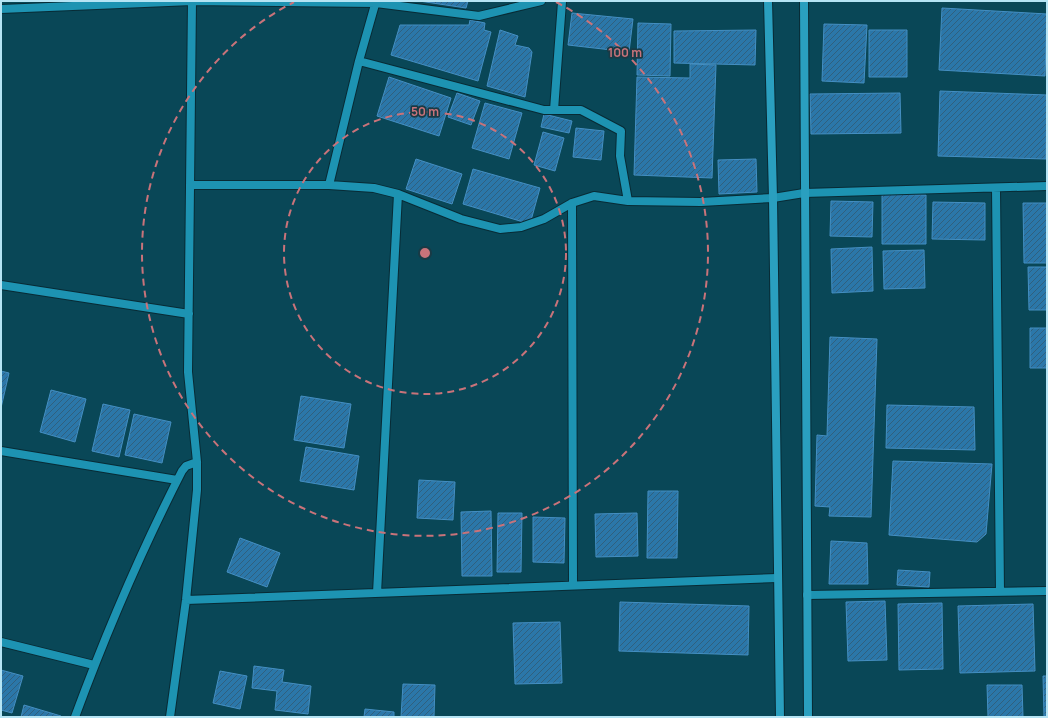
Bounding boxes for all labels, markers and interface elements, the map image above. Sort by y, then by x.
text: 100 m [608,44,642,61]
text: 50 m [411,103,439,120]
centre of rings [418,246,432,260]

